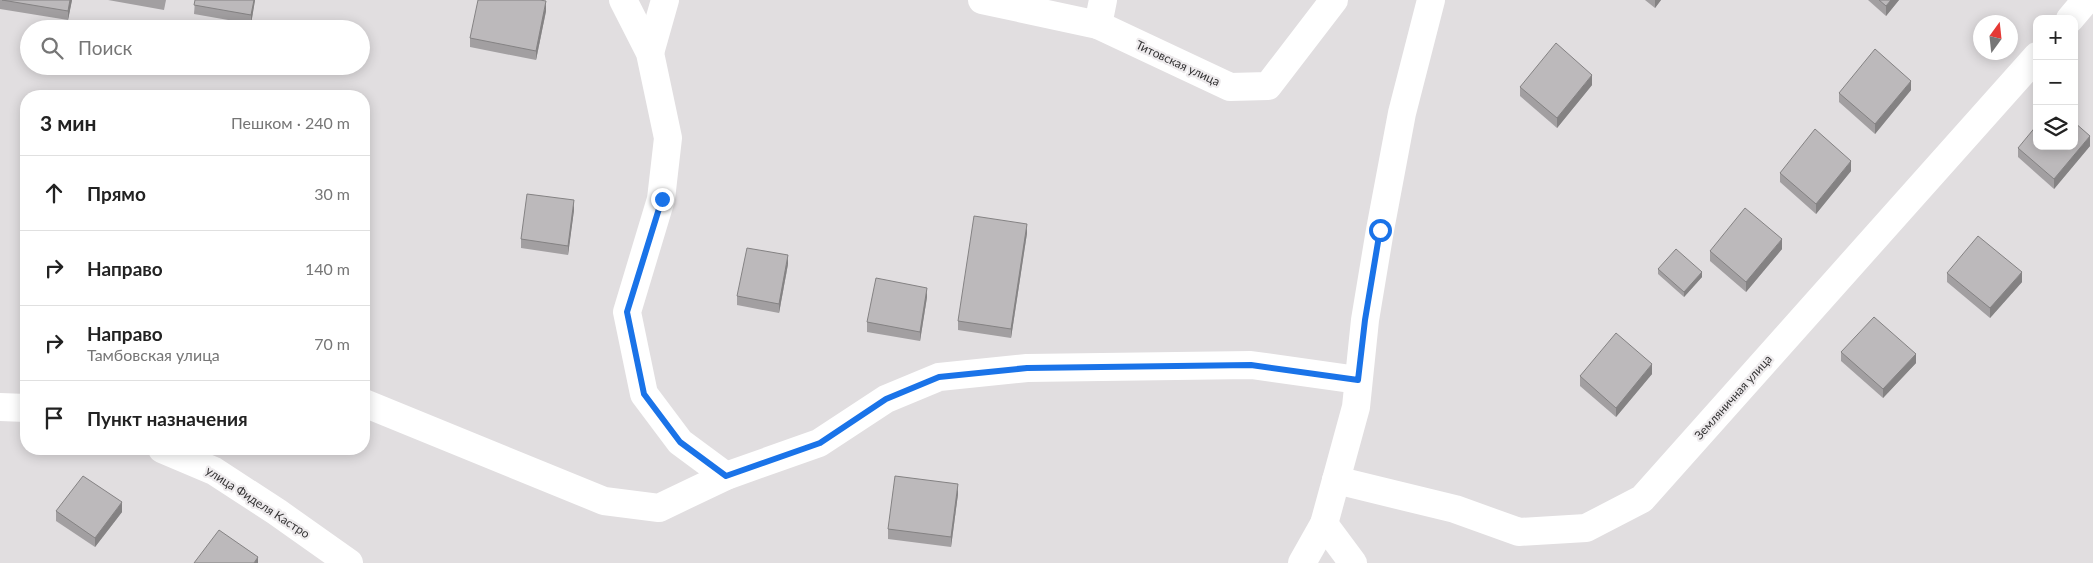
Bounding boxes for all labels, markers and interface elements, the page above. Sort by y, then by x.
north arrow [1973,15,2018,60]
map controls [2033,15,2078,150]
button: + [2033,15,2078,60]
search box [20,20,370,75]
icon: search [38,34,66,62]
text: Поиск [78,36,132,59]
street label: Титовская улица [1134,37,1222,89]
button: − [2033,60,2078,105]
button: layers [2033,105,2078,150]
text: 3 мин [40,110,97,135]
text: Пешком · 240 m [231,113,350,132]
icon: ahead [40,179,68,207]
text: Прямо [87,182,146,205]
text: 30 m [314,184,350,203]
route end [651,188,674,211]
route start [1369,219,1392,242]
icon: right [40,254,68,282]
text: Направо [87,257,163,280]
text: 140 m [305,259,350,278]
text: Направо [87,322,163,345]
icon: right [40,329,68,357]
text: 70 m [314,334,350,353]
text: Тамбовская улица [87,345,220,364]
street label: Земляничная улица [1691,351,1775,442]
icon: arrive [40,404,68,432]
text: Пункт назначения [87,407,248,430]
street label: улица Фиделя Кастро [203,463,313,541]

